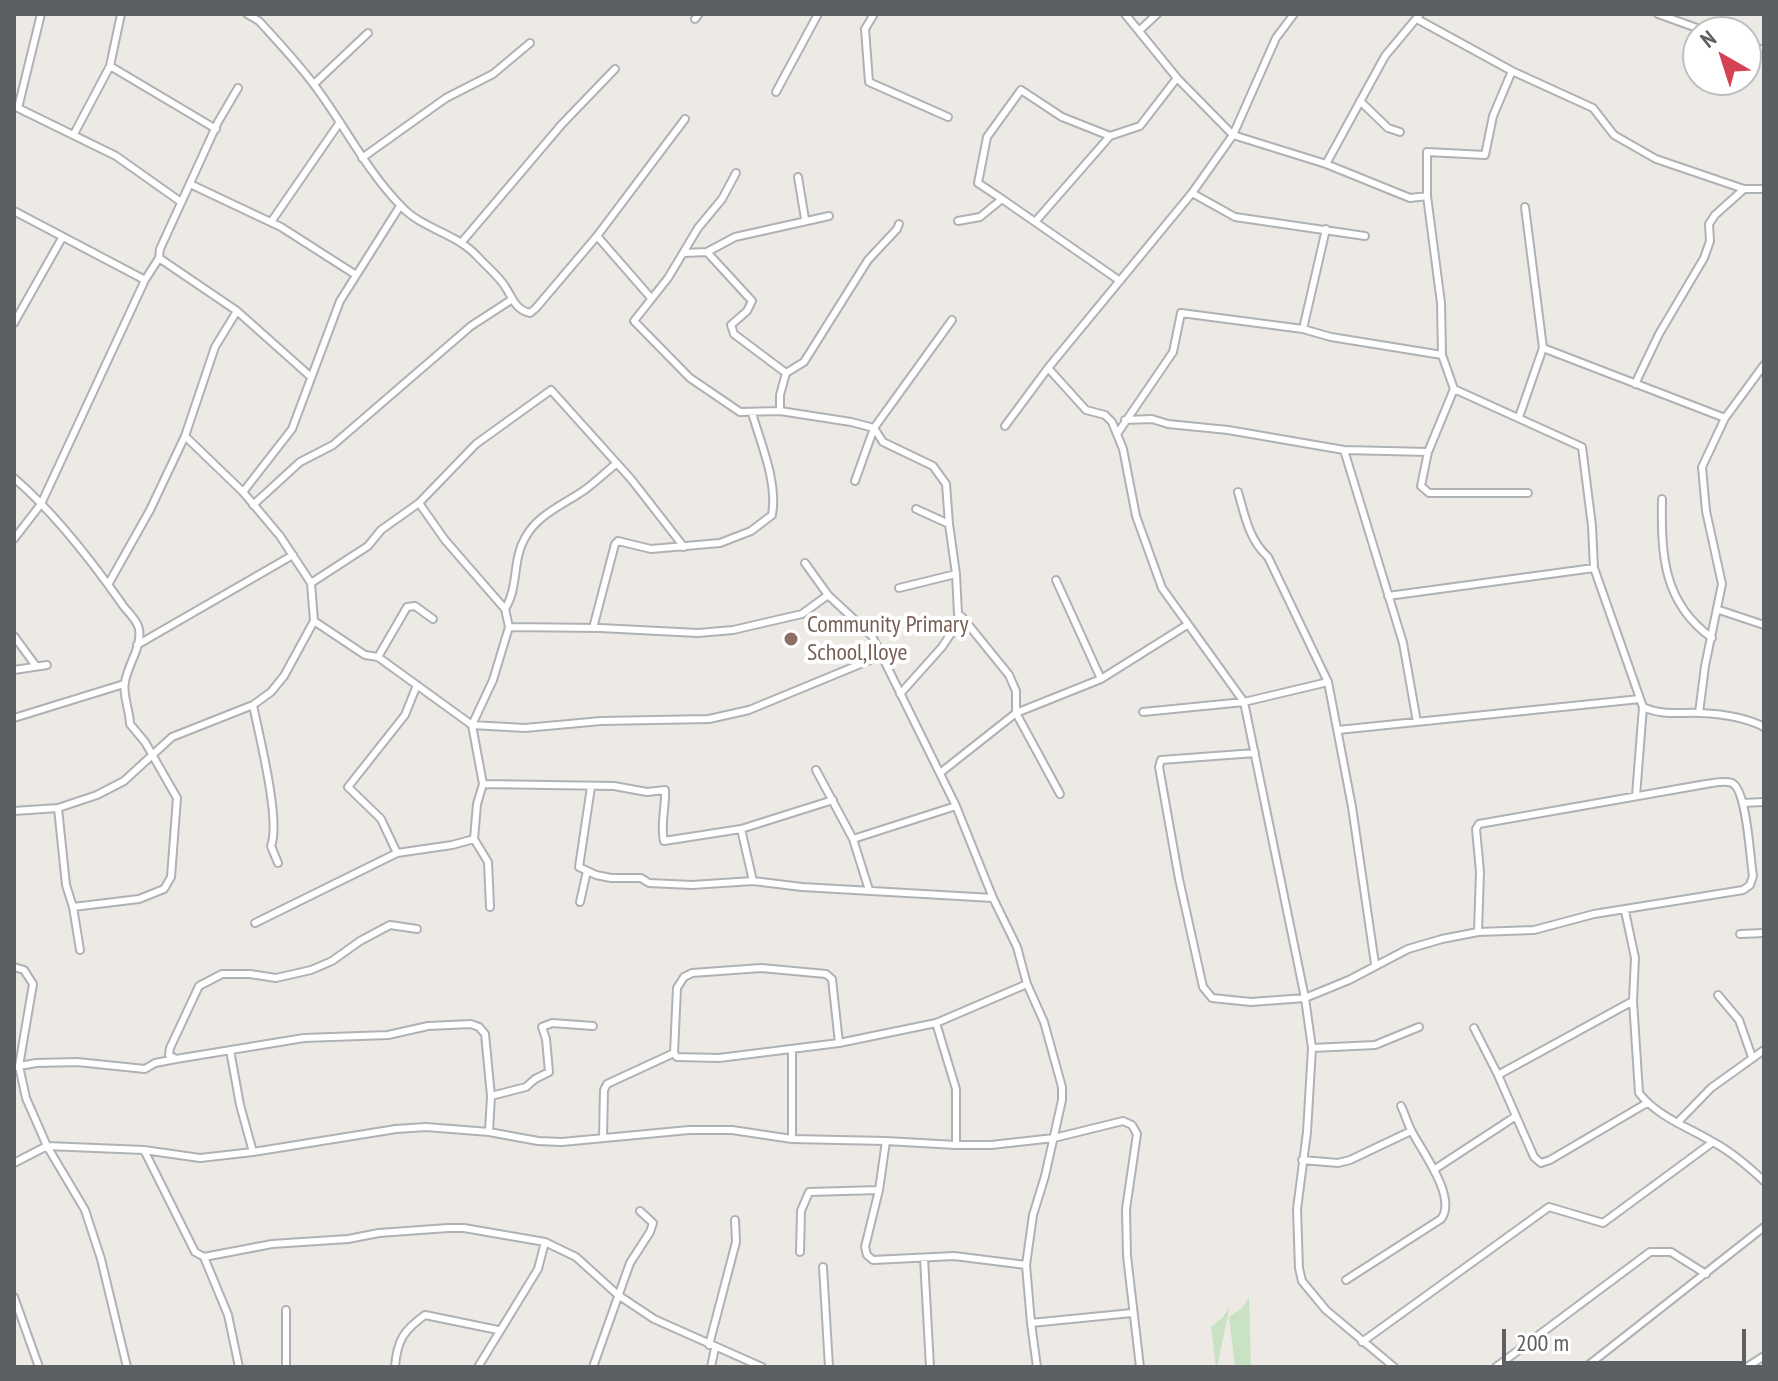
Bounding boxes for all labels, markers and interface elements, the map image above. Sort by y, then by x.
north arrow [1682,16,1762,96]
text: N [1695,24,1722,54]
place label: Community Primary School,Iloye [807,611,968,667]
marker: Community Primary School,Iloye [782,630,800,648]
scale bar [1506,1313,1750,1363]
text: 200 m [1516,1327,1569,1358]

